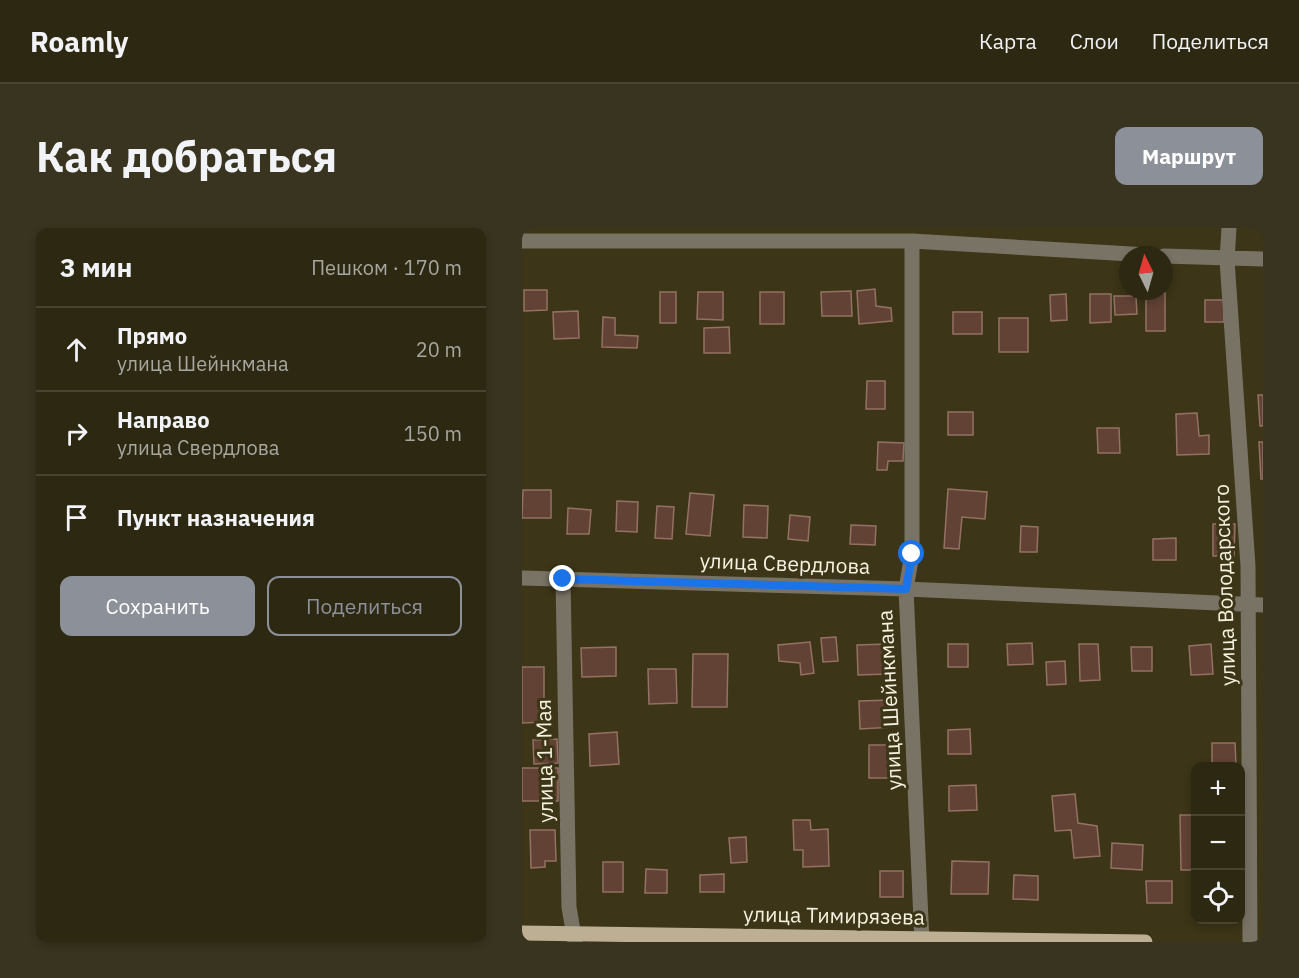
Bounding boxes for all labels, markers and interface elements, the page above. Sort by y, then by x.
text: Roamly [30,23,128,60]
text: Карта [979,27,1037,55]
text: Слои [1070,27,1119,55]
text: Поделиться [1152,27,1269,55]
button: Маршрут [1115,127,1263,185]
text: Как добраться [36,129,337,184]
north arrow [1119,246,1173,300]
text: 3 мин [60,250,132,284]
text: Пешком · 170 m [311,254,462,281]
text: Прямо [117,321,187,350]
icon: ahead [60,333,93,366]
text: 20 m [416,336,462,363]
text: улица Шейнкмана [117,350,289,377]
text: Направо [117,405,210,434]
icon: right [60,417,93,450]
text: 150 m [404,420,462,447]
text: улица Свердлова [117,434,280,461]
street label: улица Володарского [1206,484,1242,686]
icon: arrive [60,501,93,534]
text: Пункт назначения [117,503,315,532]
route start [898,540,924,566]
street label: улица Свердлова [699,546,871,580]
route end [549,565,575,591]
button: Сохранить [60,576,255,636]
button: Поделиться [267,576,462,636]
street label: улица Шейнкмана [870,609,908,791]
street label: улица 1-Мая [529,699,559,823]
map controls [1191,762,1245,924]
button: + [1191,762,1245,816]
button: − [1191,816,1245,870]
button: locate [1191,870,1245,924]
street label: улица Тимирязева [743,899,925,931]

